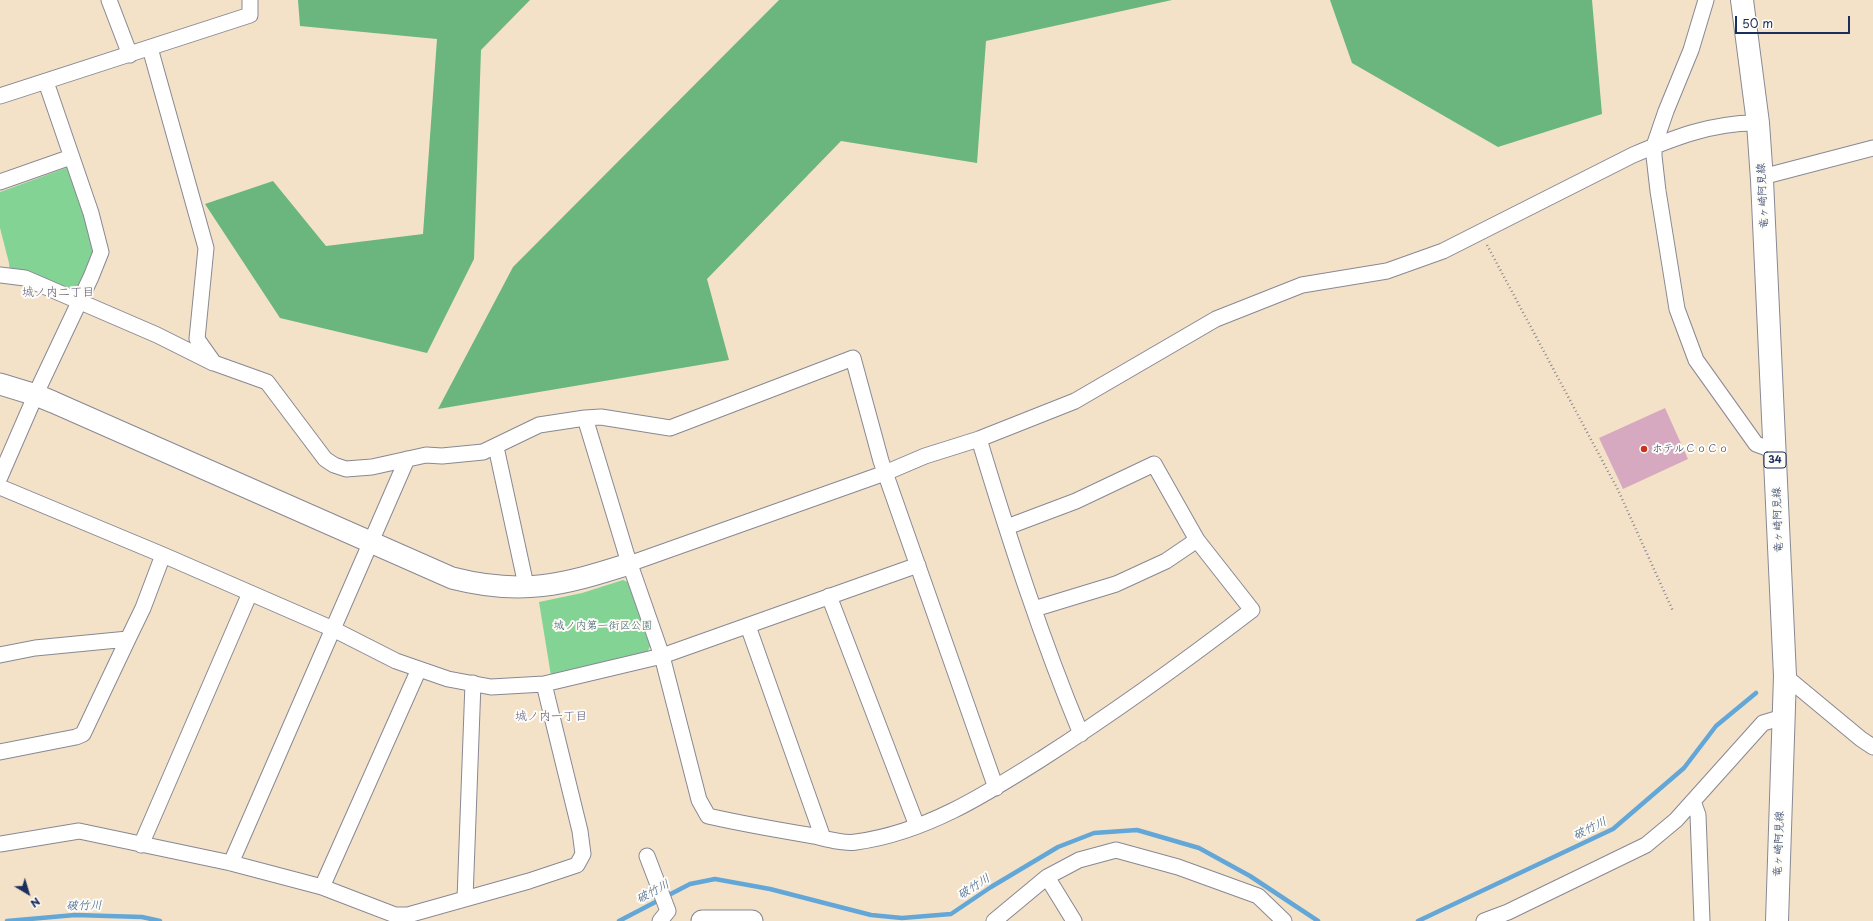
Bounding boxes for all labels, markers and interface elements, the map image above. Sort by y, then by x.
scale bar [1737,8,1852,34]
text: 50 m [1742,14,1773,32]
street label: 竜ヶ崎阿見線 [1755,163,1771,229]
district label: 城ノ内二丁目 [22,286,94,300]
place label: ホテルＣｏＣｏ [1652,442,1729,456]
marker: ホテルＣｏＣｏ [1639,444,1649,454]
road number: 34 [1764,452,1786,468]
street label: 竜ヶ崎阿見線 [1770,487,1786,553]
park label: 城ノ内第一街区公園 [554,619,652,633]
district label: 城ノ内一丁目 [515,710,587,724]
street label: 竜ヶ崎阿見線 [1771,811,1787,877]
water label: 破竹川 [1571,815,1609,843]
water label: 破竹川 [955,871,993,903]
north arrow [8,873,48,913]
water label: 破竹川 [634,877,672,907]
text: N [27,893,44,912]
water label: 破竹川 [66,898,102,914]

